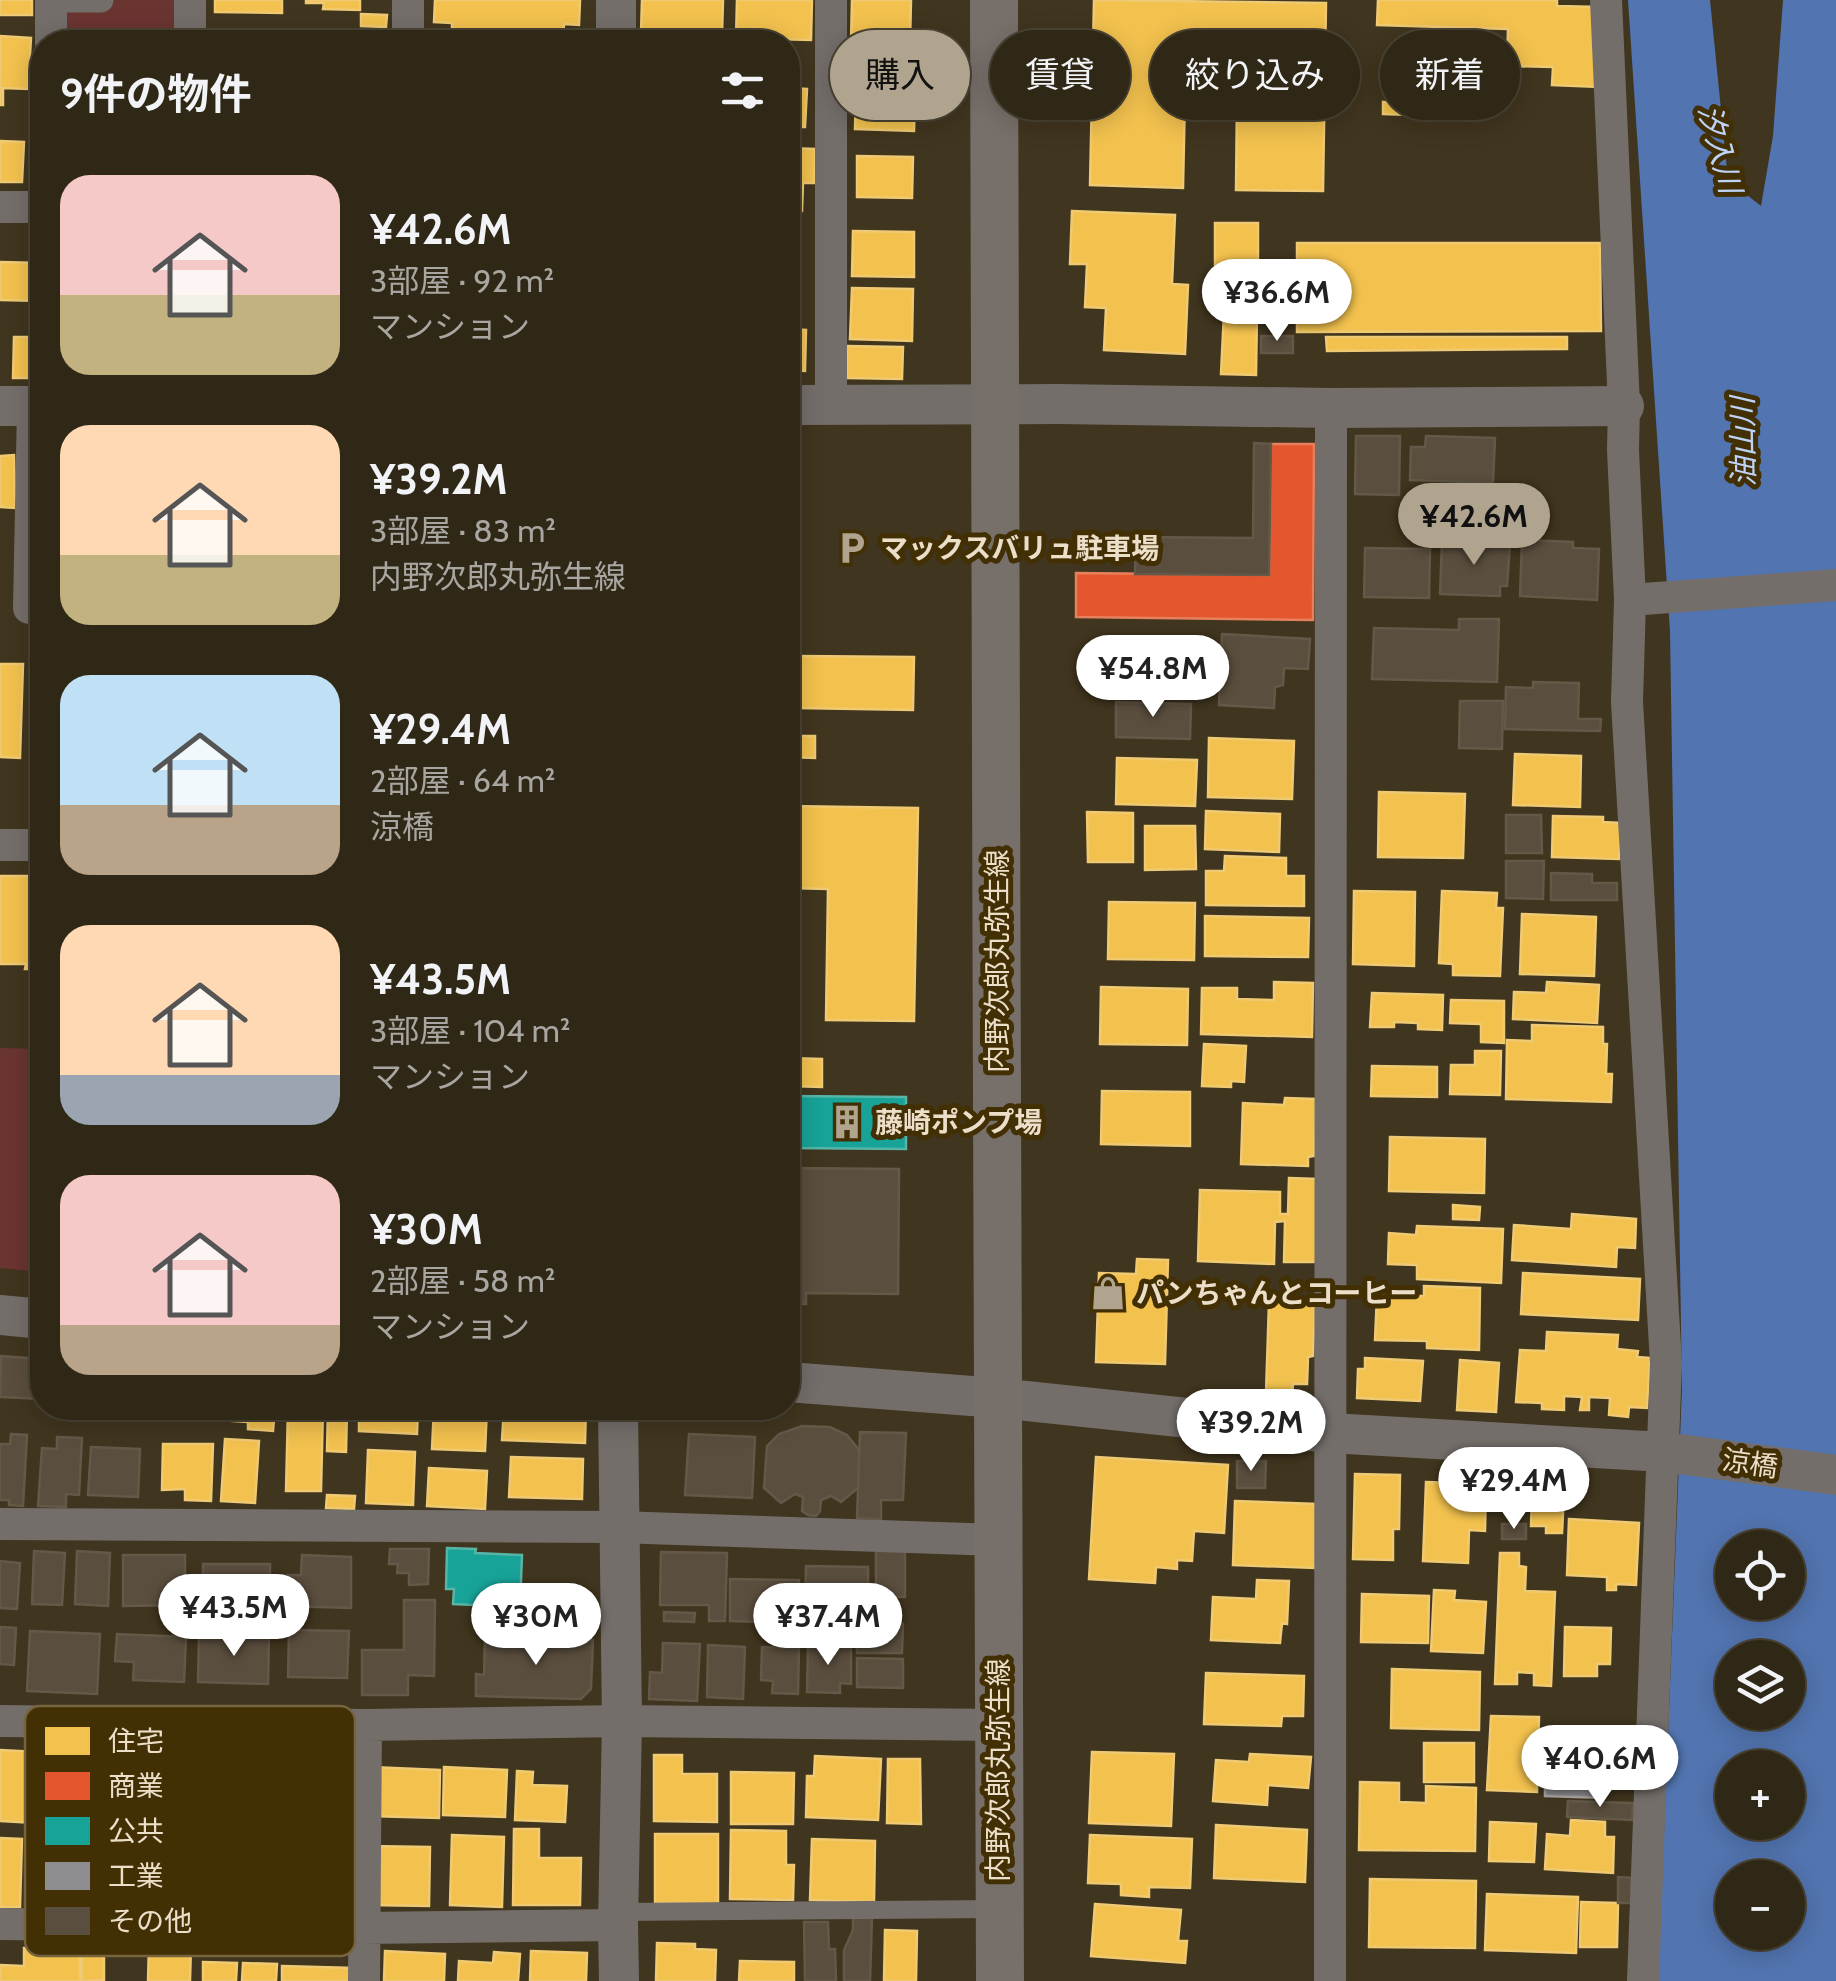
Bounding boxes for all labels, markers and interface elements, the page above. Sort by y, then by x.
chip: 購入 [830,30,970,120]
chip: 賃貸 [990,30,1130,120]
chip: 絞り込み [1150,30,1360,120]
chip: 新着 [1380,30,1520,120]
icon: filters [715,63,770,118]
text: 9件の物件 [60,68,252,120]
water label: 汐入川 [1690,101,1750,200]
text: ¥42.6M [370,203,512,255]
icon: home [140,215,260,335]
pin: ¥36.6M [1196,259,1358,344]
text: 3部屋 · 92 m² [370,261,554,300]
text: ¥36.6M [1224,272,1330,311]
text: マンション [370,307,530,346]
water label: 油山川 [1724,394,1762,487]
text: ¥39.2M [370,453,507,505]
icon: home [140,465,260,585]
pin: ¥42.6M [1393,483,1555,568]
text: ¥42.6M [1420,496,1528,535]
text: 3部屋 · 83 m² [370,511,556,550]
parking icon: マックスバリュ駐車場 [833,529,871,567]
place label: マックスバリュ駐車場 [880,531,1159,565]
text: 内野次郎丸弥生線 [370,557,626,596]
pin: ¥54.8M [1072,635,1234,720]
text: ¥54.8M [1098,648,1208,687]
text: ¥29.4M [370,703,511,755]
icon: home [140,715,260,835]
text: 2部屋 · 64 m² [370,761,555,800]
text: 涼橋 [370,807,434,846]
street label: 内野次郎丸弥生線 [980,849,1014,1073]
text: ¥43.5M [370,953,511,1005]
icon: home [140,965,260,1085]
text: 3部屋 · 104 m² [370,1011,570,1050]
text: マンション [370,1057,530,1096]
building icon: 藤崎ポンプ場 [828,1103,866,1141]
place label: 藤崎ポンプ場 [875,1105,1042,1139]
text: ¥30M [370,1203,483,1255]
icon: home [140,1215,260,1335]
text: 2部屋 · 58 m² [370,1261,555,1300]
shop icon: パンちゃんとコーヒー [1089,1274,1127,1312]
place label: パンちゃんとコーヒー [1136,1276,1417,1310]
text: マンション [370,1307,530,1346]
pin: ¥39.2M [1170,1389,1332,1474]
text: ¥39.2M [1199,1402,1303,1441]
street label: 涼橋 [1720,1442,1780,1484]
pin: ¥29.4M [1433,1447,1595,1532]
text: ¥29.4M [1460,1460,1568,1499]
map controls [1715,1530,1805,1950]
button: locate [1715,1530,1805,1620]
pin: ¥43.5M [153,1574,315,1659]
pin: ¥30M [477,1583,595,1668]
pin: ¥37.4M [747,1583,909,1668]
text: ¥43.5M [180,1587,288,1626]
text: ¥30M [493,1596,579,1635]
text: ¥37.4M [775,1596,881,1635]
button: layers [1715,1640,1805,1730]
street label: 内野次郎丸弥生線 [981,1658,1015,1882]
legend [25,1706,355,1956]
text: 住宅 [108,1724,164,1758]
pin: ¥40.6M [1519,1725,1681,1810]
text: ¥40.6M [1543,1738,1657,1777]
button: + [1715,1750,1805,1840]
text: 商業 [108,1769,164,1803]
text: 公共 [108,1814,164,1848]
text: 工業 [108,1859,164,1893]
button: − [1715,1860,1805,1950]
text: その他 [108,1904,192,1938]

